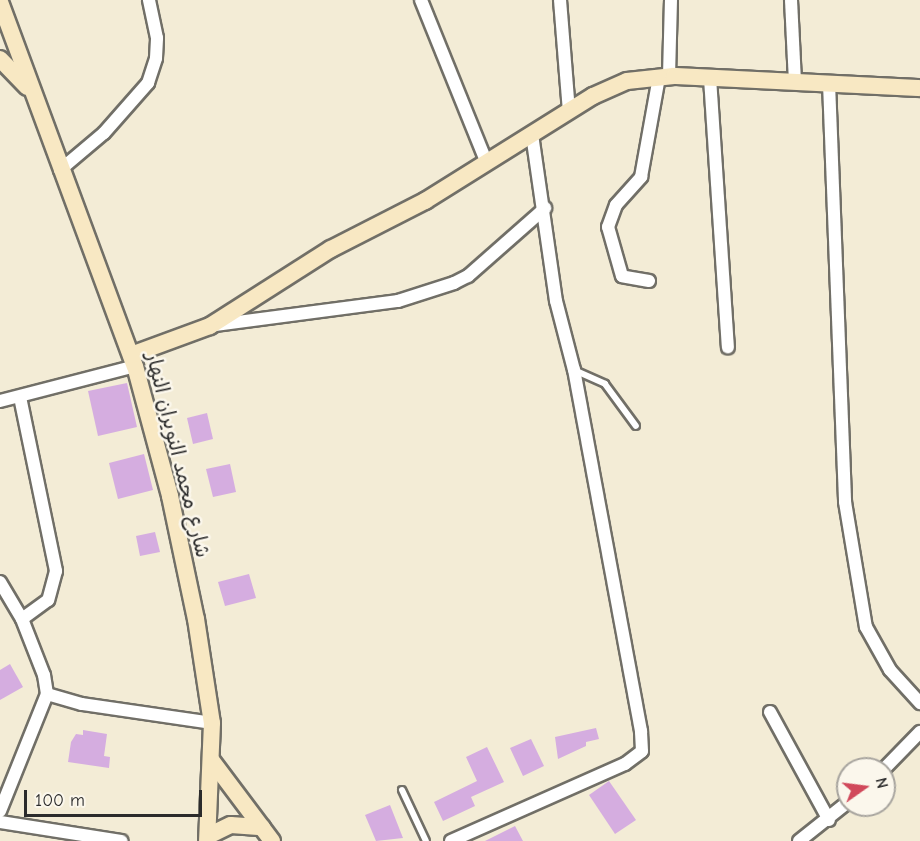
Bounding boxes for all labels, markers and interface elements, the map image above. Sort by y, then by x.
street label: شارع محمد النويران النهار [141,350,215,560]
north arrow [836,757,896,817]
text: N [872,776,892,790]
scale bar [27,778,206,816]
text: 100 m [35,790,85,811]

